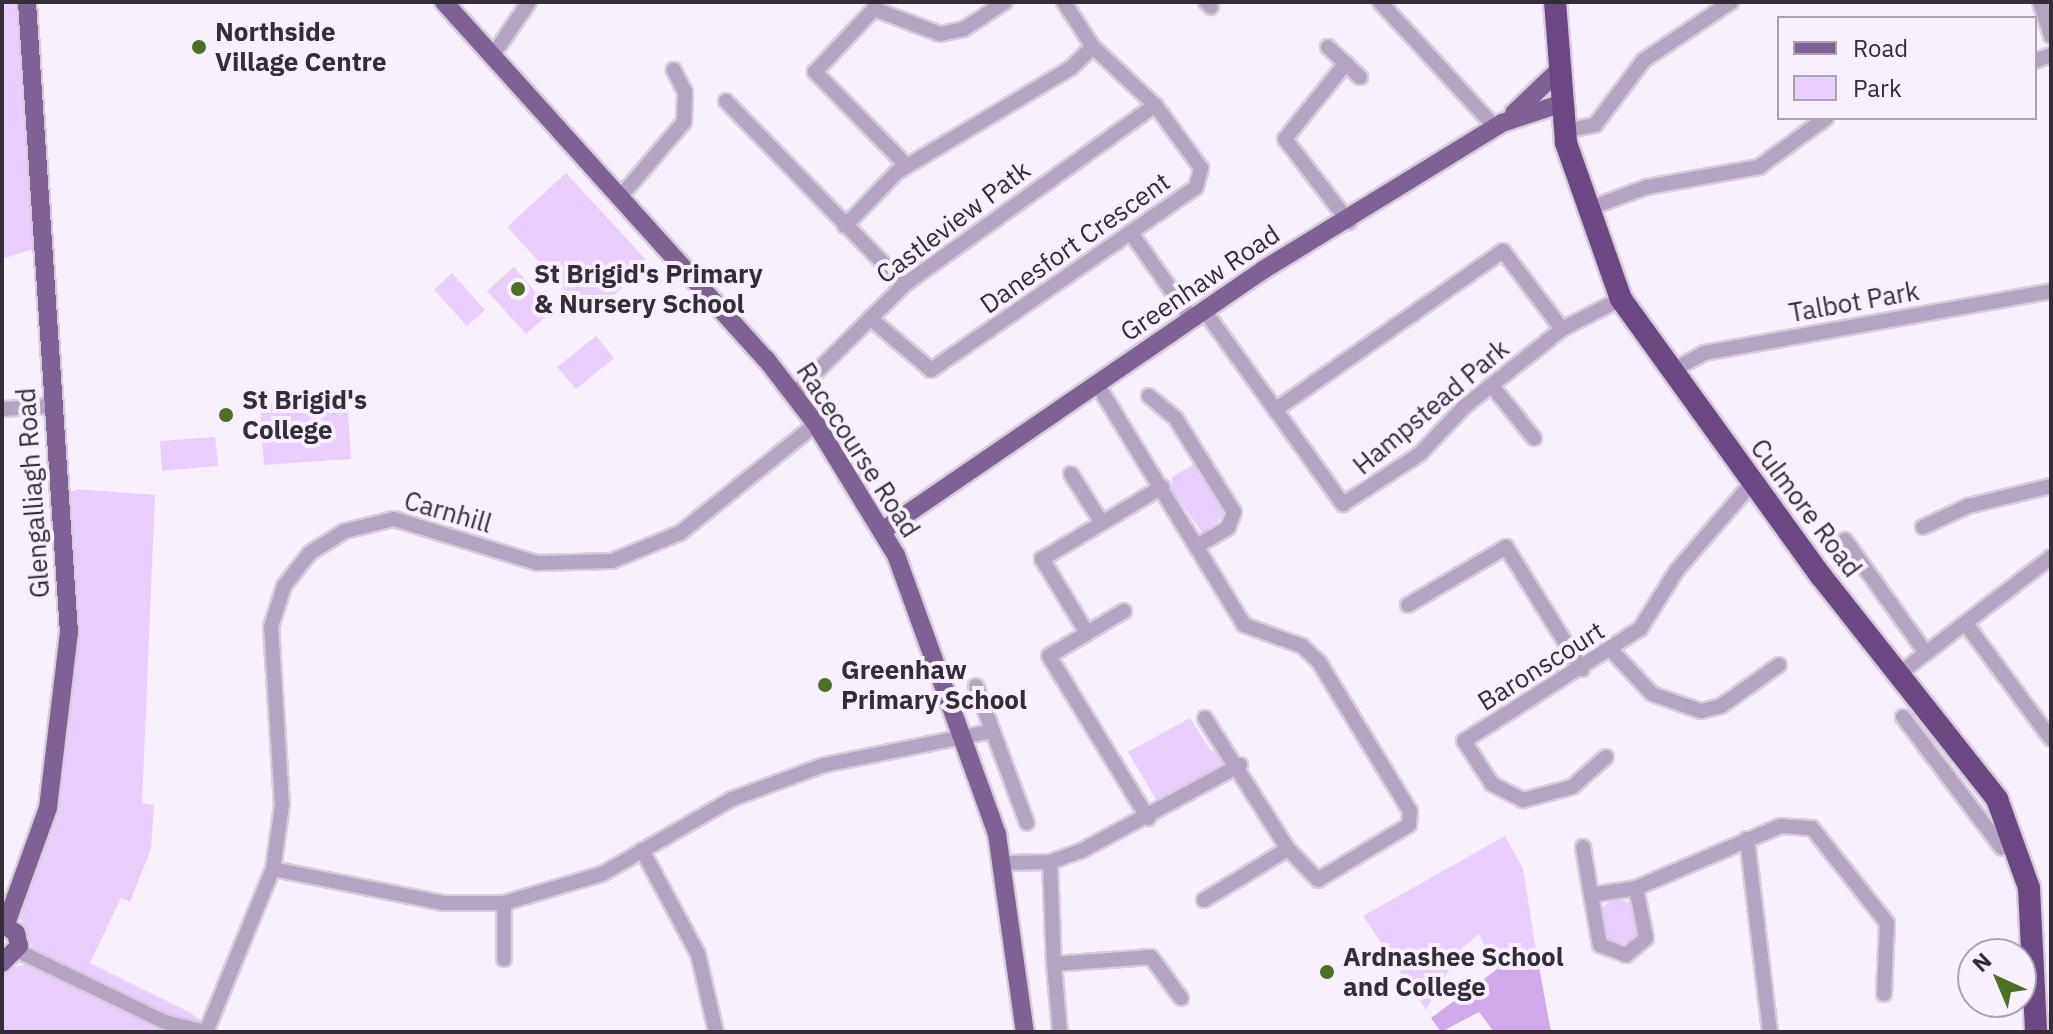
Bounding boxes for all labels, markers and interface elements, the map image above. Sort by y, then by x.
place label: Northside Village Centre [215,16,387,78]
legend [1777,16,2037,120]
text: Road [1853,32,1908,64]
marker: Northside Village Centre [190,38,208,56]
text: Park [1853,72,1902,104]
street label: Castleview Patk [870,154,1036,290]
street label: Danesfort Crescent [974,166,1176,320]
street label: Greenhaw Road [1114,218,1286,348]
place label: St Brigid's Primary & Nursery School [534,258,763,320]
street label: Talbot Park [1787,275,1921,329]
marker: St Brigid's Primary & Nursery School [509,280,527,298]
street label: Hampstead Park [1347,333,1515,481]
street label: Racecourse Road [790,357,926,543]
place label: St Brigid's College [242,384,367,446]
street label: Glengalliagh Road [10,387,56,599]
marker: St Brigid's College [217,406,235,424]
street label: Culmore Road [1744,433,1868,583]
street label: Carnhill [401,485,495,539]
street label: Baronscourt [1472,615,1610,717]
place label: Greenhaw Primary School [841,654,1027,716]
marker: Greenhaw Primary School [816,676,834,694]
north arrow [1957,938,2037,1018]
place label: Ardnashee School and College [1343,941,1564,1002]
text: N [1966,946,1997,978]
marker: Ardnashee School and College [1318,963,1336,981]

